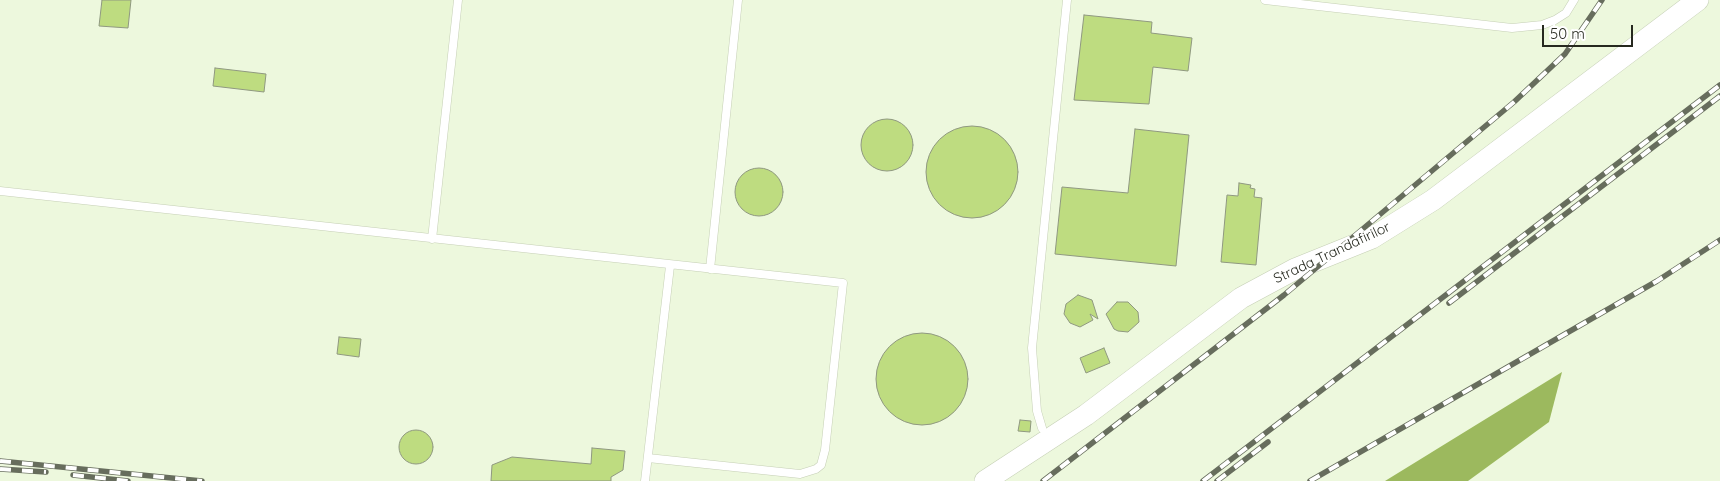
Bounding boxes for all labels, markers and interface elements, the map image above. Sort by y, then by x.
scale bar [1545,15,1636,47]
text: 50 m [1550,24,1585,43]
street label: Strada Trandafirilor [1271,219,1393,287]

